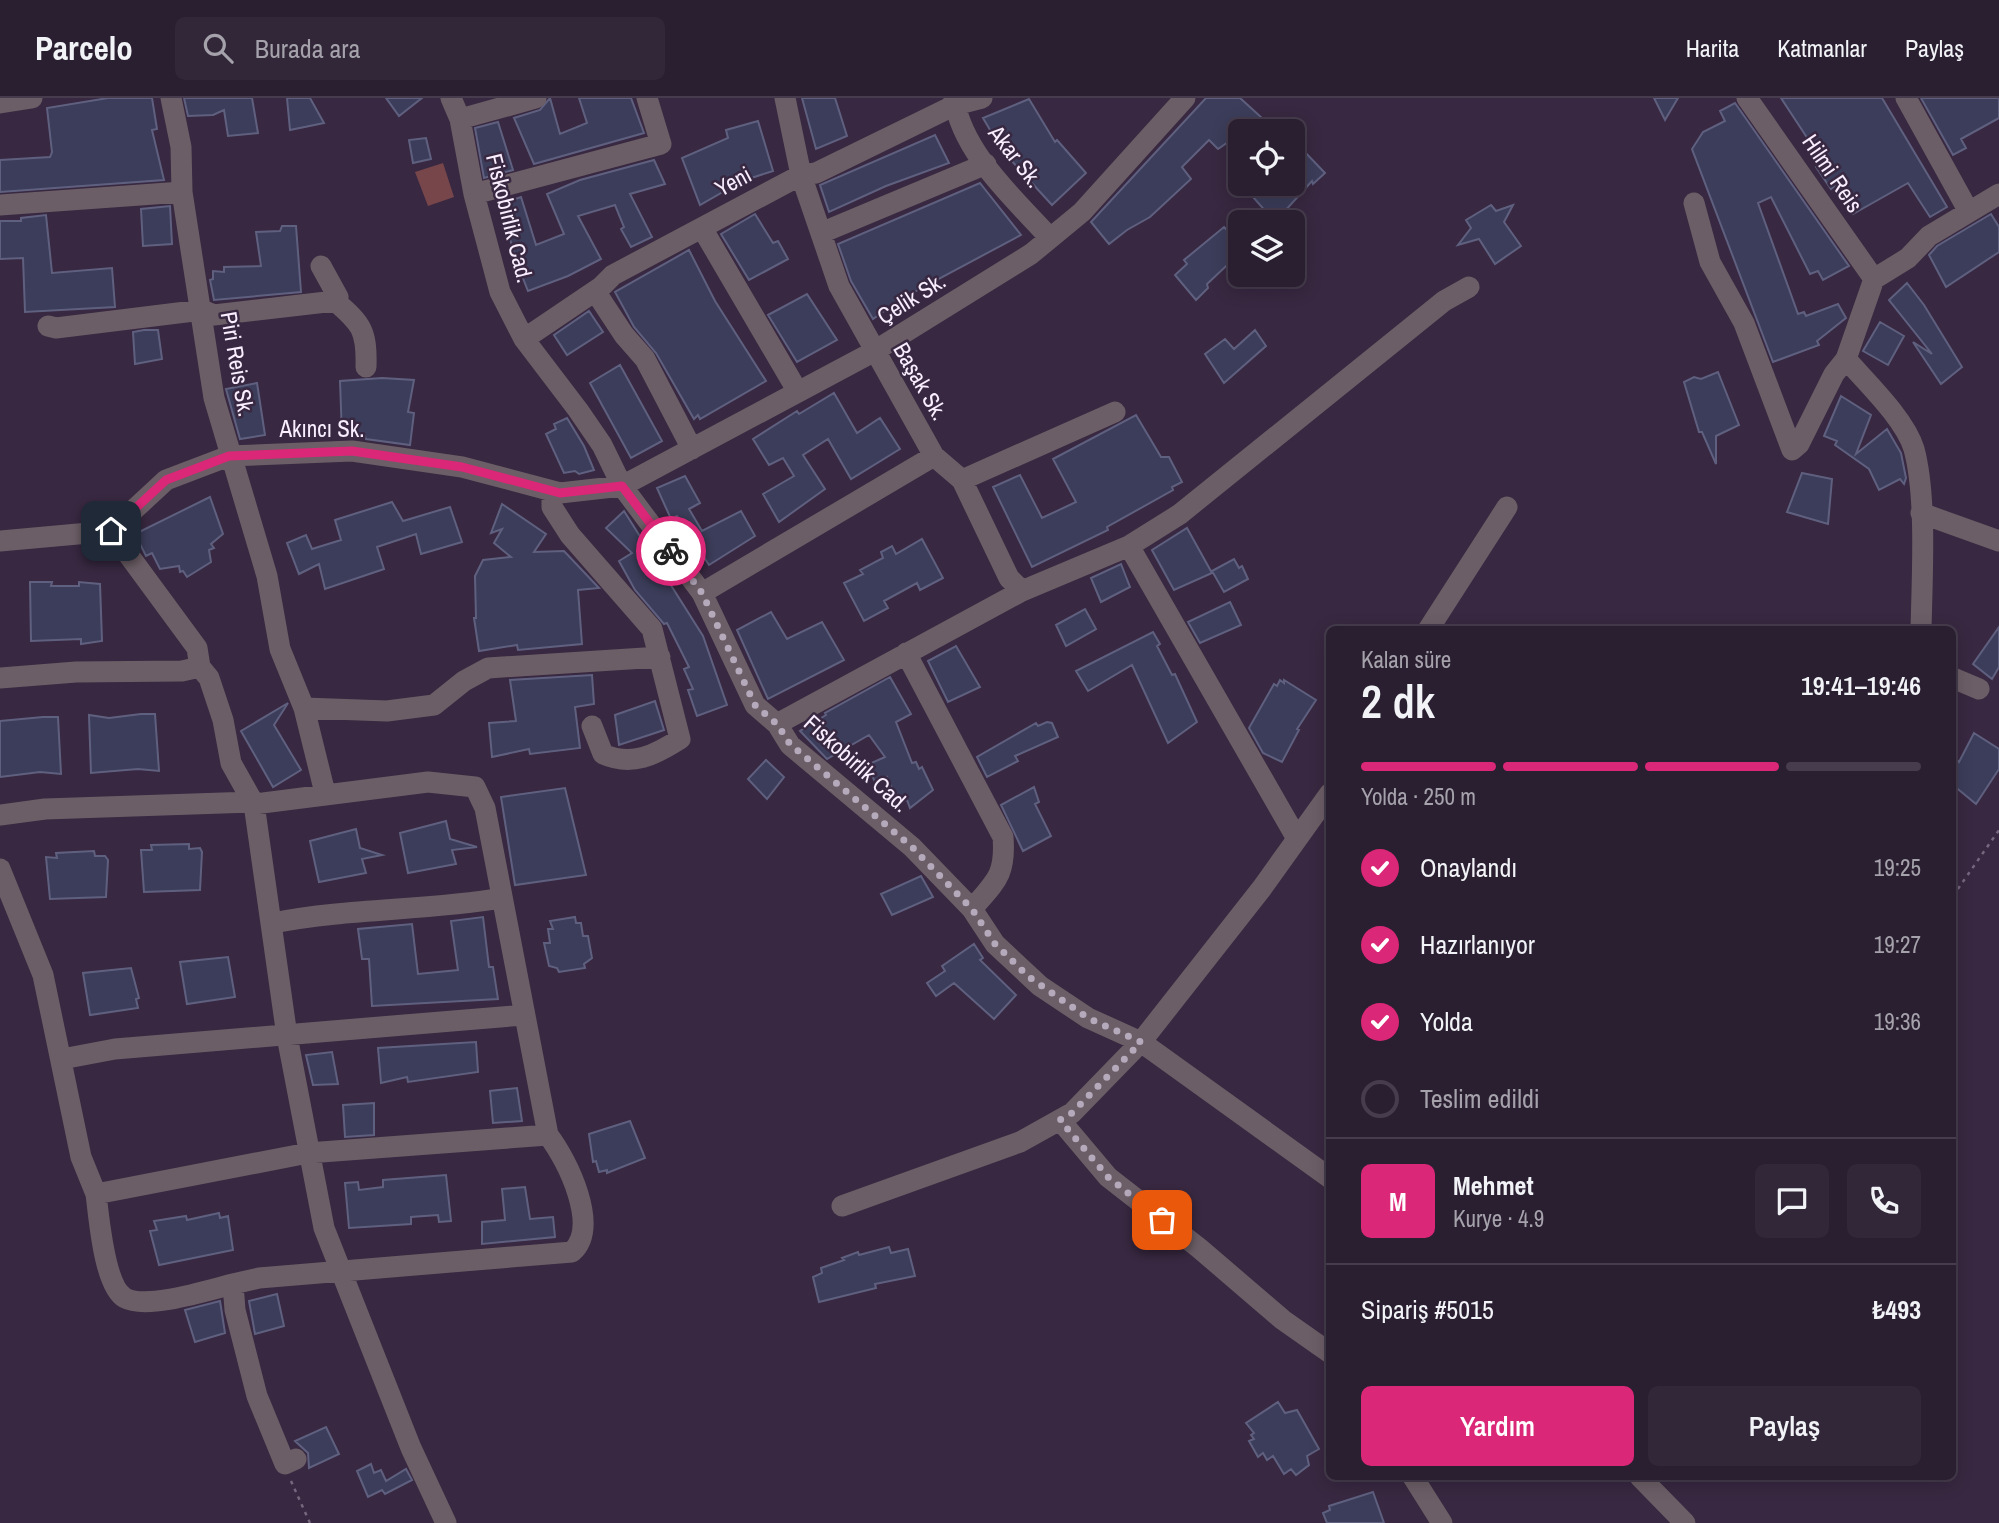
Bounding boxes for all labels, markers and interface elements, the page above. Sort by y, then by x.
search box [175,17,665,80]
text: Parcelo [35,26,133,70]
icon: search [199,29,237,67]
text: Burada ara [255,31,360,66]
text: Harita [1686,32,1739,64]
text: Katmanlar [1777,32,1867,64]
text: Paylaş [1905,32,1964,64]
street label: Akar Sk. [981,118,1050,194]
map controls [1228,119,1305,287]
button: locate [1228,119,1305,196]
street label: Hilmi Reis [1796,128,1870,218]
street label: Fiskobirlik Cad. [479,150,541,286]
street label: Yeni [709,159,757,203]
button: layers [1228,210,1305,287]
street label: Çelik Sk. [871,265,951,331]
street label: Piri Reis Sk. [214,309,262,419]
street label: Başak Sk. [886,336,956,426]
street label: Akıncı Sk. [279,413,364,444]
pin [81,501,141,561]
icon: home [92,512,130,550]
courier [636,516,706,586]
icon: bike [652,532,690,570]
text: Kalan süre [1361,644,1451,675]
text: 19:41–19:46 [1801,668,1921,703]
text: 2 dk [1361,670,1435,732]
street label: Fiskobirlik Cad. [798,707,916,819]
text: Yolda · 250 m [1361,781,1476,812]
icon: check [1361,849,1399,887]
text: Onaylandı [1420,850,1517,885]
text: 19:25 [1874,852,1921,883]
icon: check [1361,926,1399,964]
text: Hazırlanıyor [1420,927,1535,962]
text: 19:27 [1874,929,1921,960]
icon: check [1361,1003,1399,1041]
text: Yolda [1420,1004,1473,1039]
text: 19:36 [1874,1006,1921,1037]
text: Teslim edildi [1420,1081,1540,1116]
button: chat [1755,1164,1829,1238]
button: phone [1847,1164,1921,1238]
text: Mehmet [1453,1168,1534,1203]
text: M [1389,1184,1407,1219]
pin [1132,1190,1192,1250]
icon: bag [1143,1201,1181,1239]
text: Kurye · 4.9 [1453,1203,1544,1234]
text: Sipariş #5015 [1361,1292,1494,1327]
text: ₺493 [1872,1292,1921,1327]
button: Yardım [1361,1386,1634,1466]
button: Paylaş [1648,1386,1921,1466]

